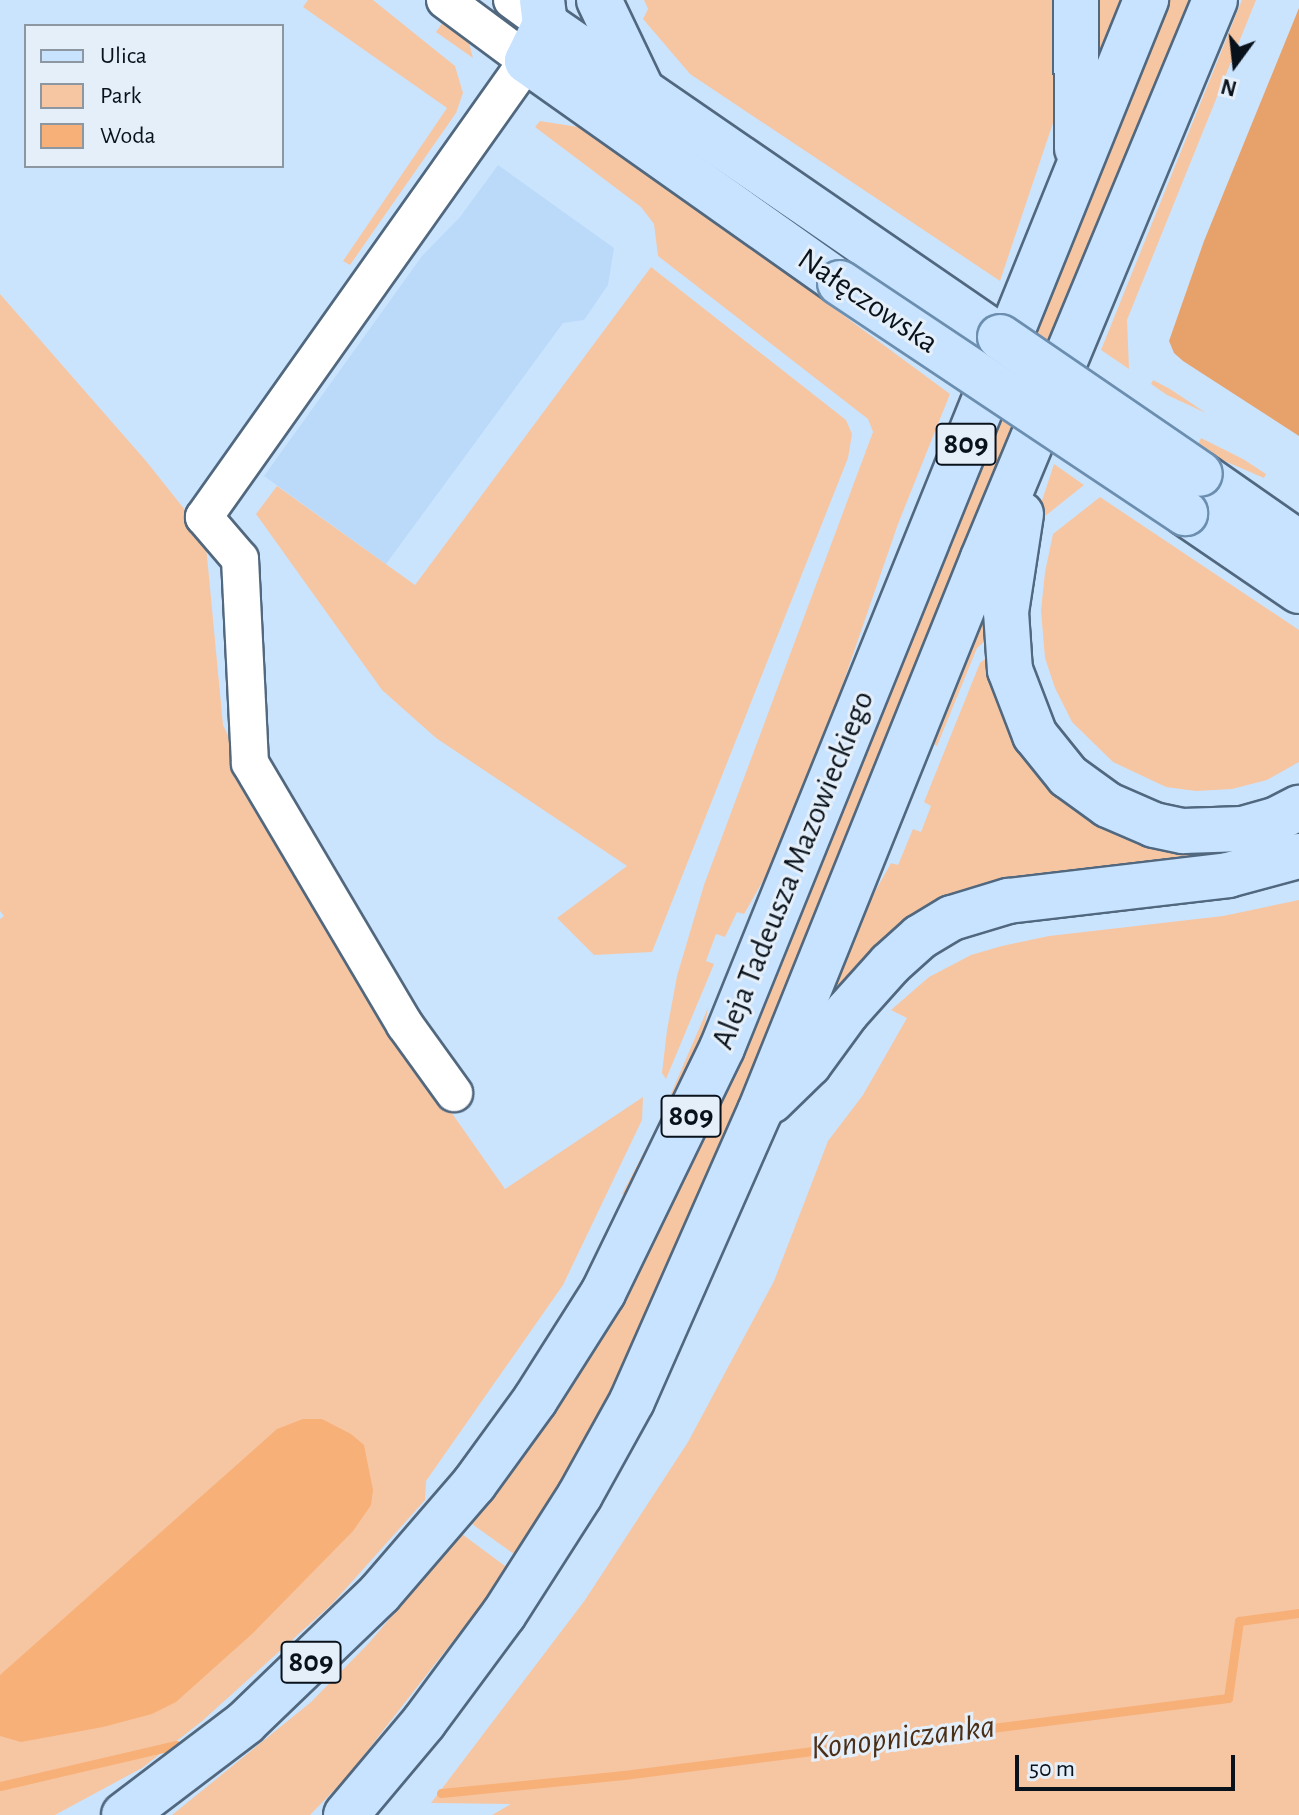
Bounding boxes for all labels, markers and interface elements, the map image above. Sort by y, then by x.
legend [24,24,284,168]
north arrow [1195,24,1275,104]
text: Ulica [100,44,147,68]
text: N [1219,75,1239,100]
text: Park [100,84,141,108]
text: Woda [100,124,156,148]
street label: Nałęczowska [790,240,946,362]
road number: 809 [934,418,998,470]
street label: Aleja Tadeusza Mazowieckiego [703,685,883,1055]
road number: 809 [659,1090,723,1142]
road number: 809 [279,1636,343,1688]
water label: Konopniczanka [809,1706,997,1770]
scale bar [1019,1739,1239,1789]
text: 50 m [1029,1757,1075,1781]

